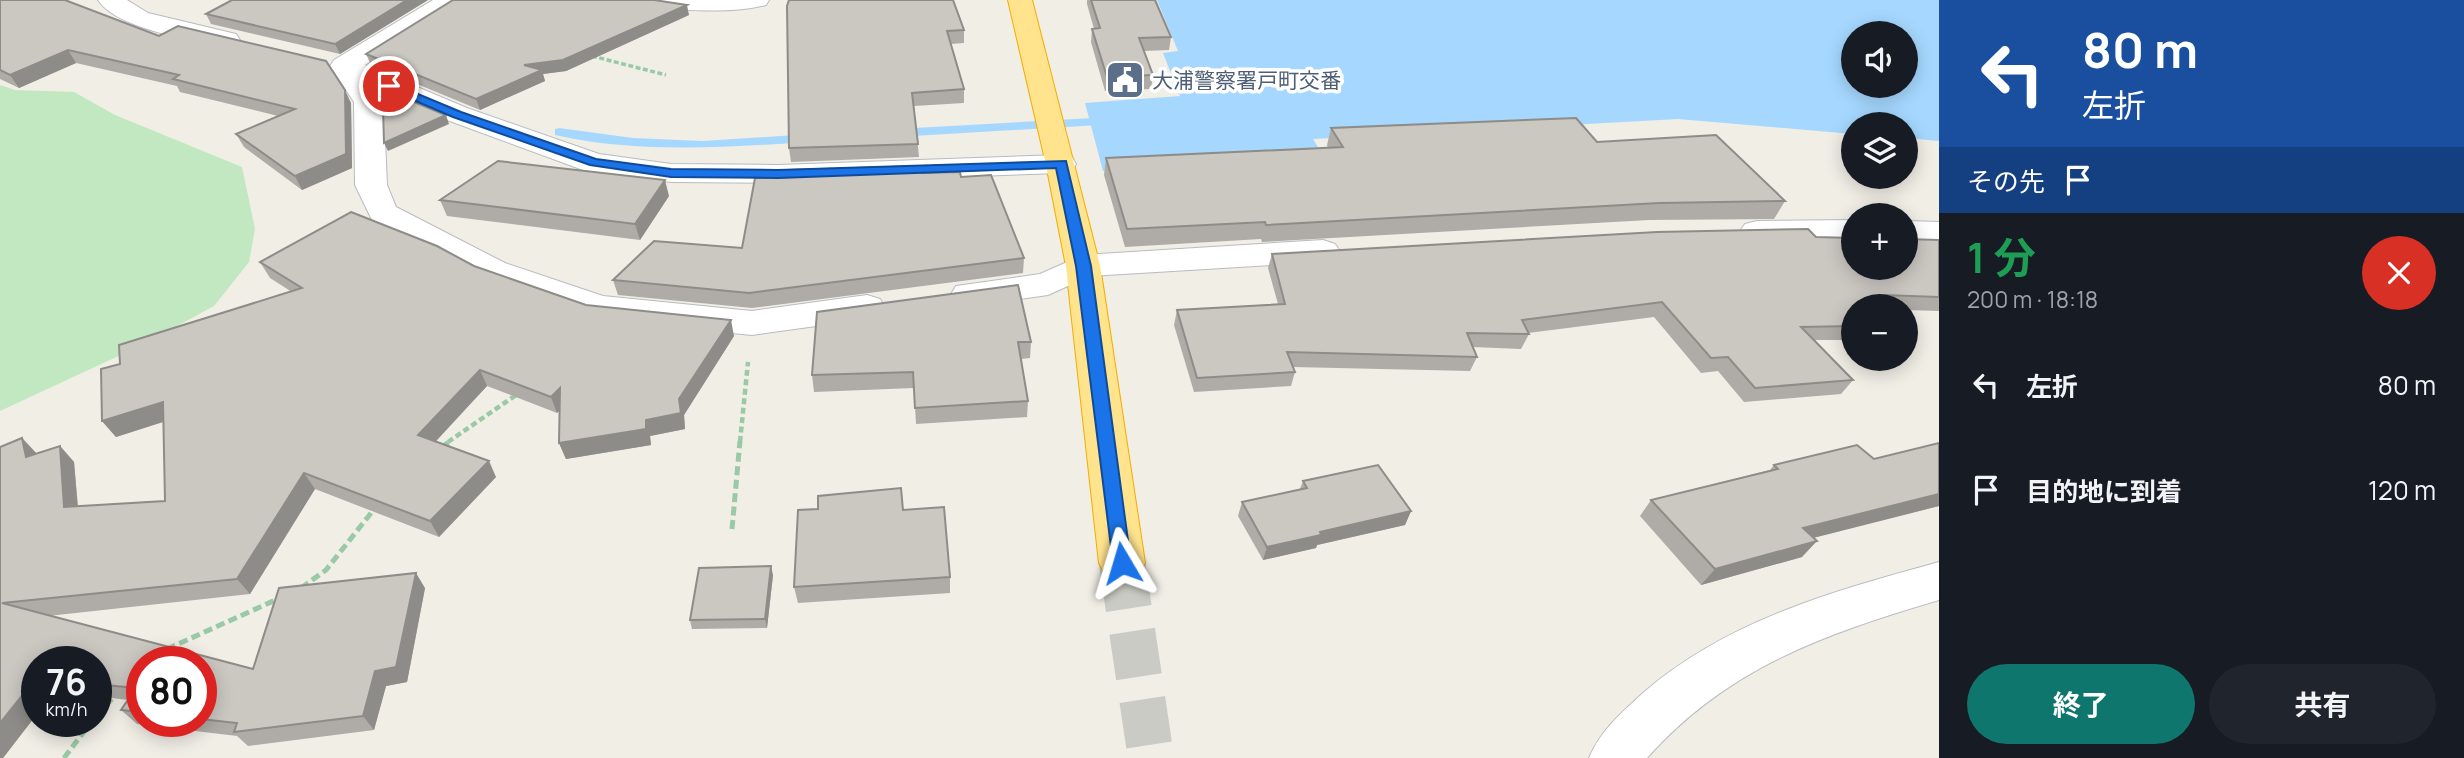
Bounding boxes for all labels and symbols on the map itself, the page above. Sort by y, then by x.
pin [359,56,419,116]
public building icon: 大浦警察署戸町交番 [1104,59,1146,101]
place label: 大浦警察署戸町交番 [1152,66,1341,94]
position arrow [1085,526,1159,600]
speed limit sign: 80 [126,646,217,737]

